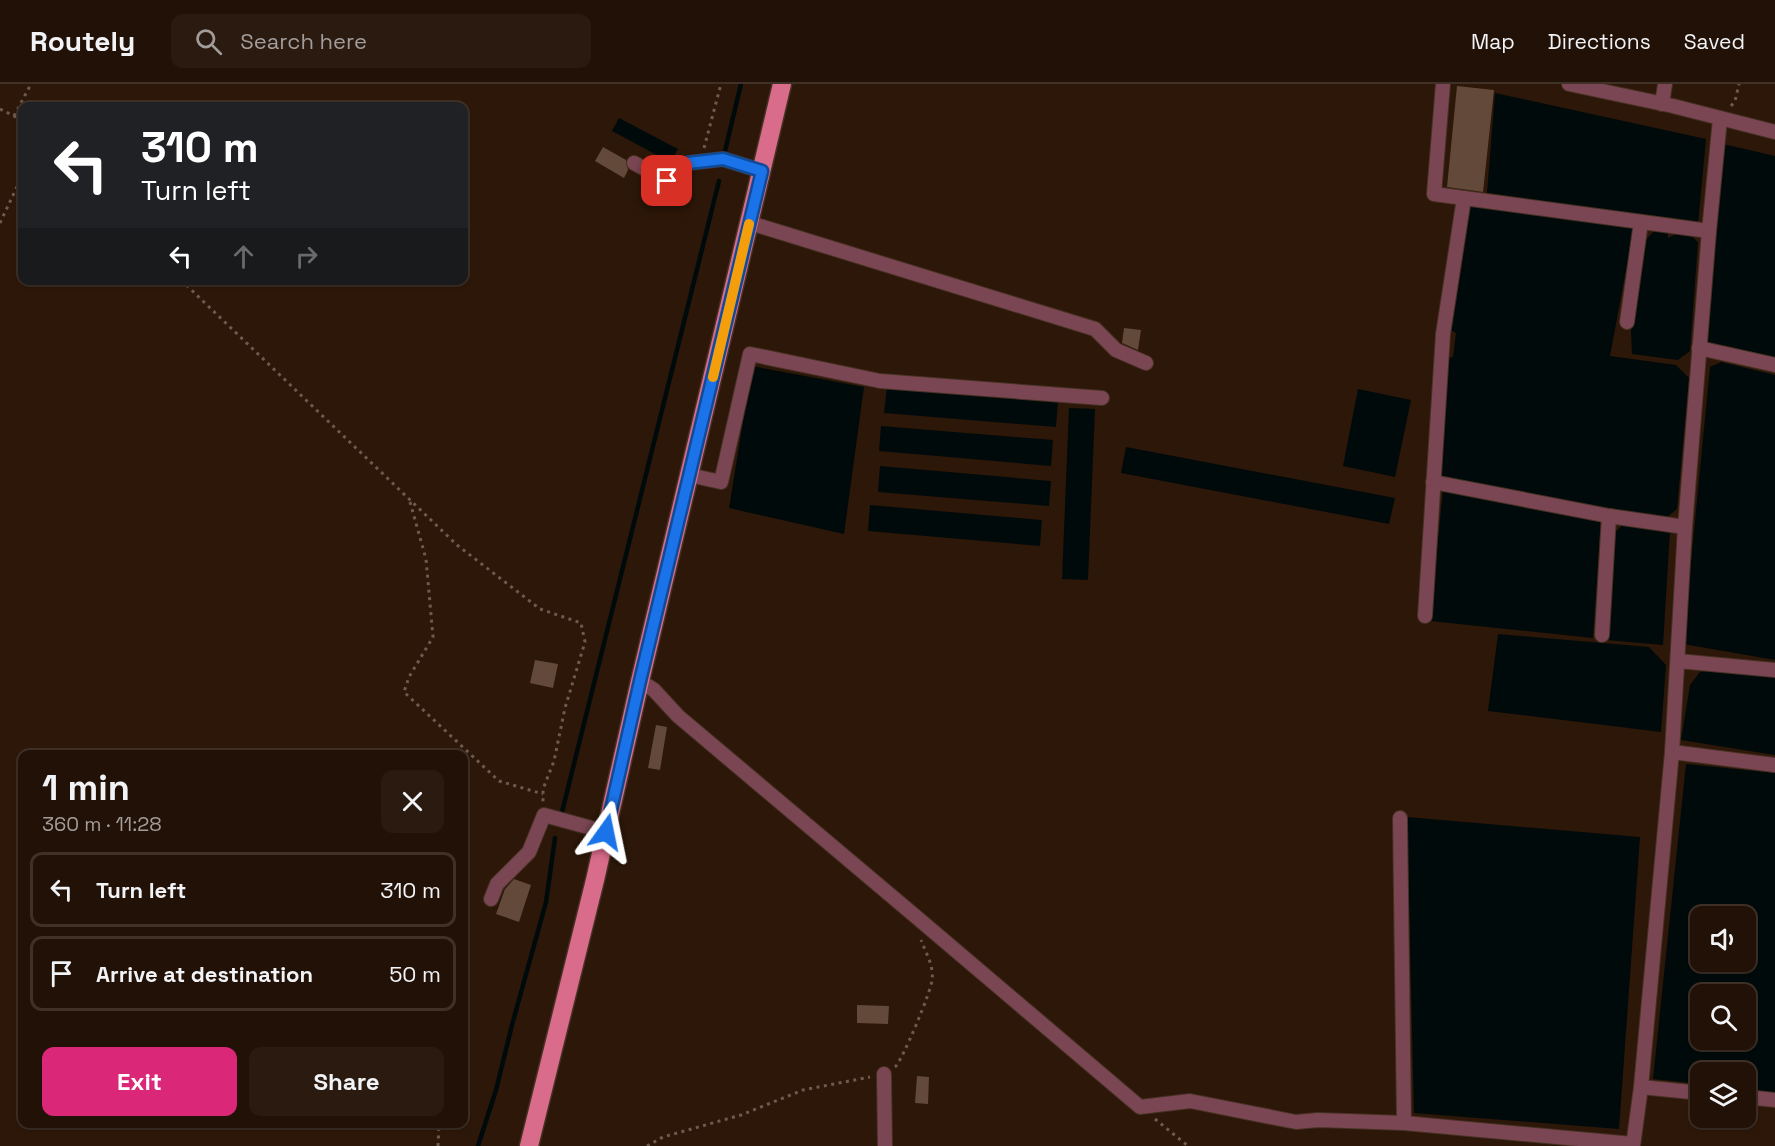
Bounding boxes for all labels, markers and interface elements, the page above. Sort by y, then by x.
search box [171,14,591,68]
text: Routely [30,23,135,59]
icon: search [192,25,225,58]
text: Search here [240,27,367,55]
text: Map [1471,28,1515,55]
text: Directions [1548,28,1651,55]
text: Saved [1684,28,1745,55]
text: 310 m [141,121,259,174]
icon: left [42,126,120,204]
pin [641,155,692,206]
icon: arrive [650,164,683,197]
text: Turn left [141,173,251,208]
icon: left [164,240,197,273]
icon: ahead [227,240,260,273]
icon: right [290,240,323,273]
text: 1 min [42,765,130,811]
button: close [381,770,444,833]
position arrow [574,800,638,864]
text: 360 m · 11:28 [42,811,162,837]
icon: left [45,873,78,906]
text: Turn left [96,876,186,904]
text: 310 m [380,876,441,904]
map controls [1690,906,1756,1128]
button: sound [1690,906,1756,972]
icon: arrive [45,957,78,990]
text: Arrive at destination [96,960,313,988]
text: 50 m [389,960,441,988]
button: search [1690,984,1756,1050]
button: Exit [42,1047,237,1116]
button: Share [249,1047,444,1116]
button: layers [1690,1062,1756,1128]

